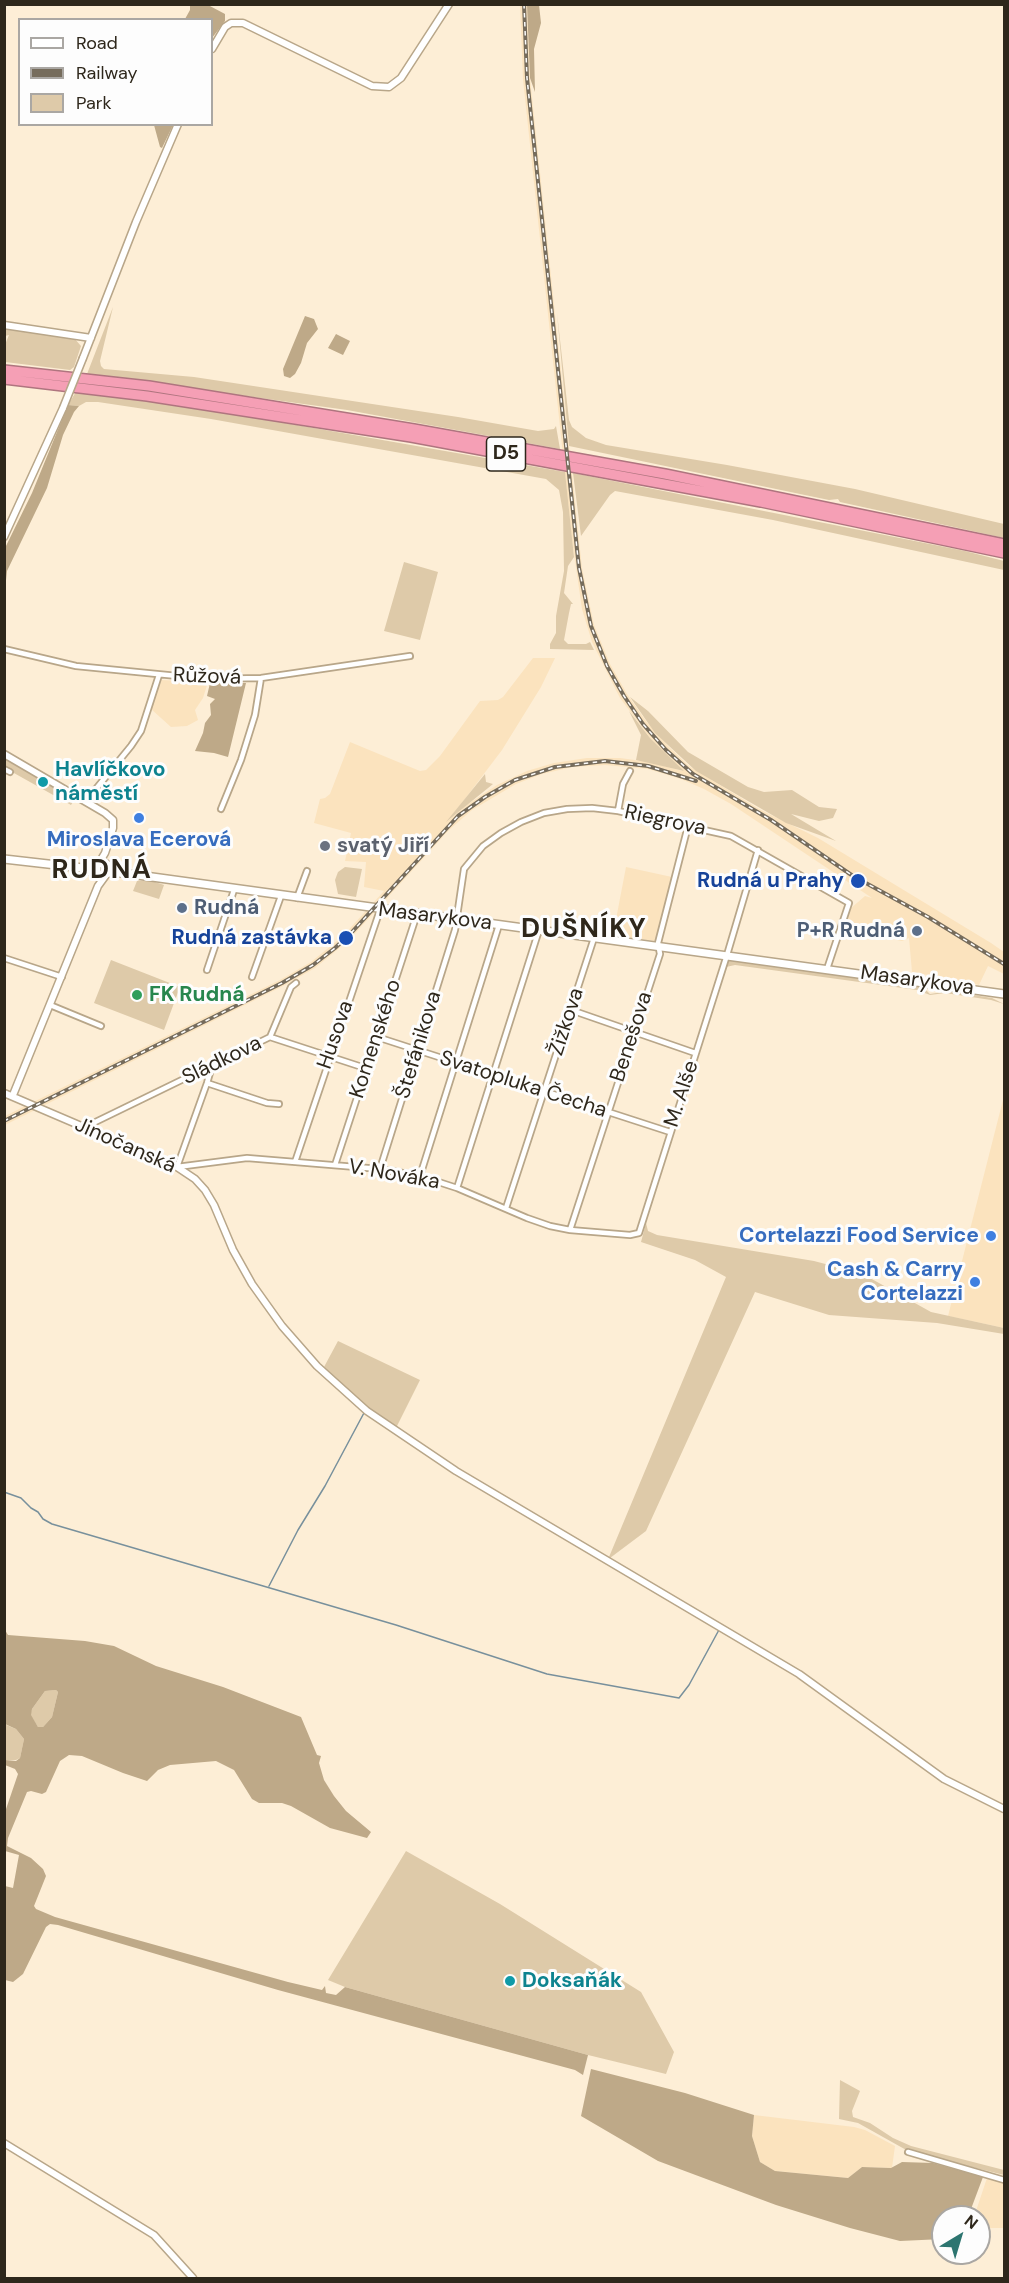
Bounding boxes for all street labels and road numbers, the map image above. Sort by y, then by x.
road number: D5 [486,437,526,471]
street label: Růžová [173,663,241,691]
street label: Riegrova [622,800,708,842]
street label: Masarykova [377,898,493,936]
street label: Masarykova [859,961,975,1001]
street label: Komenského [345,976,407,1102]
street label: Žižkova [544,985,590,1059]
street label: Štefánikova [391,988,447,1102]
street label: Benešova [606,989,658,1085]
street label: Husova [313,997,359,1073]
street label: Sládkova [178,1031,266,1091]
street label: Svatopluka Čecha [436,1046,610,1124]
street label: M. Alše [659,1058,705,1130]
street label: Jinočanská [71,1113,179,1179]
street label: V. Nováka [346,1155,442,1195]

